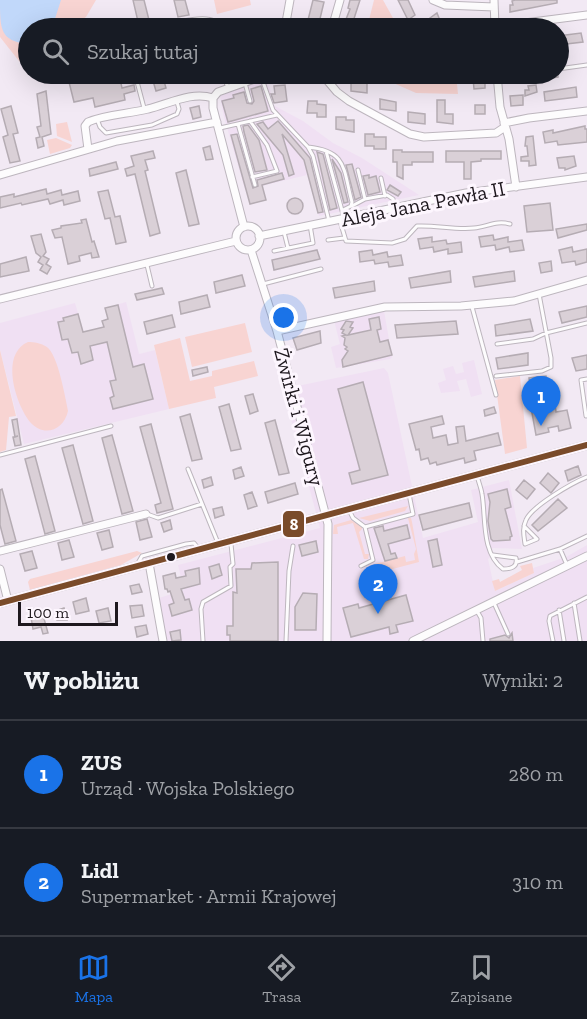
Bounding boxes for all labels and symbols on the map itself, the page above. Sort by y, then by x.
street label: Aleja Jana Pawła II [339,175,507,233]
your location [269,303,298,332]
street label: Żwirki i Wigury [269,345,330,489]
pin: 1 [522,376,560,426]
line badge: 8 [282,510,305,538]
text: 8 [290,515,299,534]
unlabelled marker [165,551,177,563]
pin: 2 [358,564,398,614]
scale bar [18,599,118,626]

